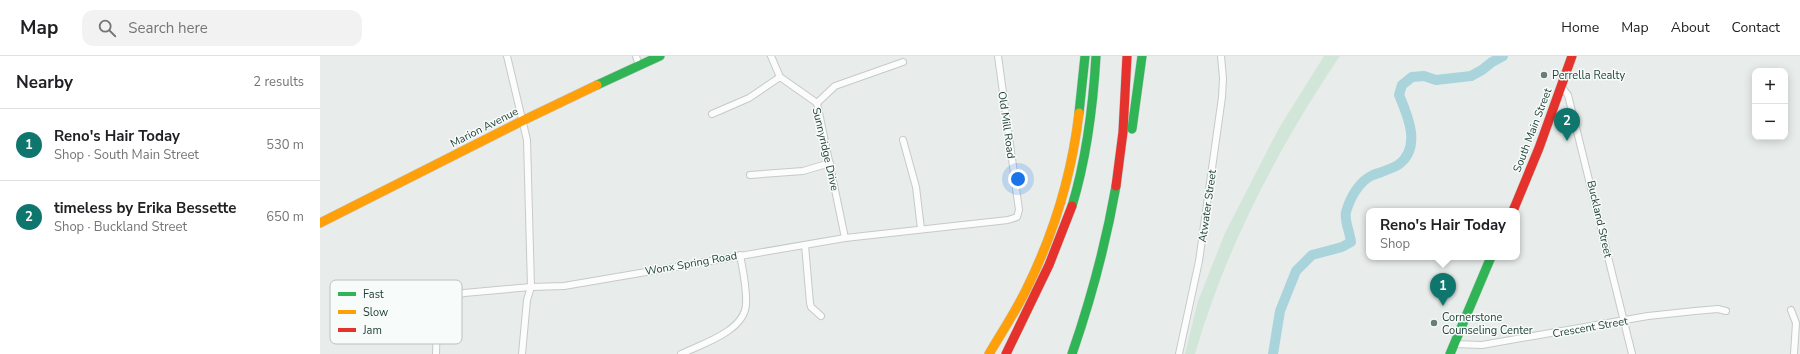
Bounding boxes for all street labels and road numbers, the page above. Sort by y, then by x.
street label: South Main Street [1510,86,1555,174]
street label: Old Mill Road [994,90,1019,160]
street label: Marion Avenue [448,104,521,151]
street label: Sunnyridge Drive [809,106,842,192]
street label: Atwater Street [1195,169,1220,243]
street label: Buckland Street [1583,179,1616,259]
street label: Wonx Spring Road [644,248,738,279]
street label: Crescent Street [1551,313,1629,341]

